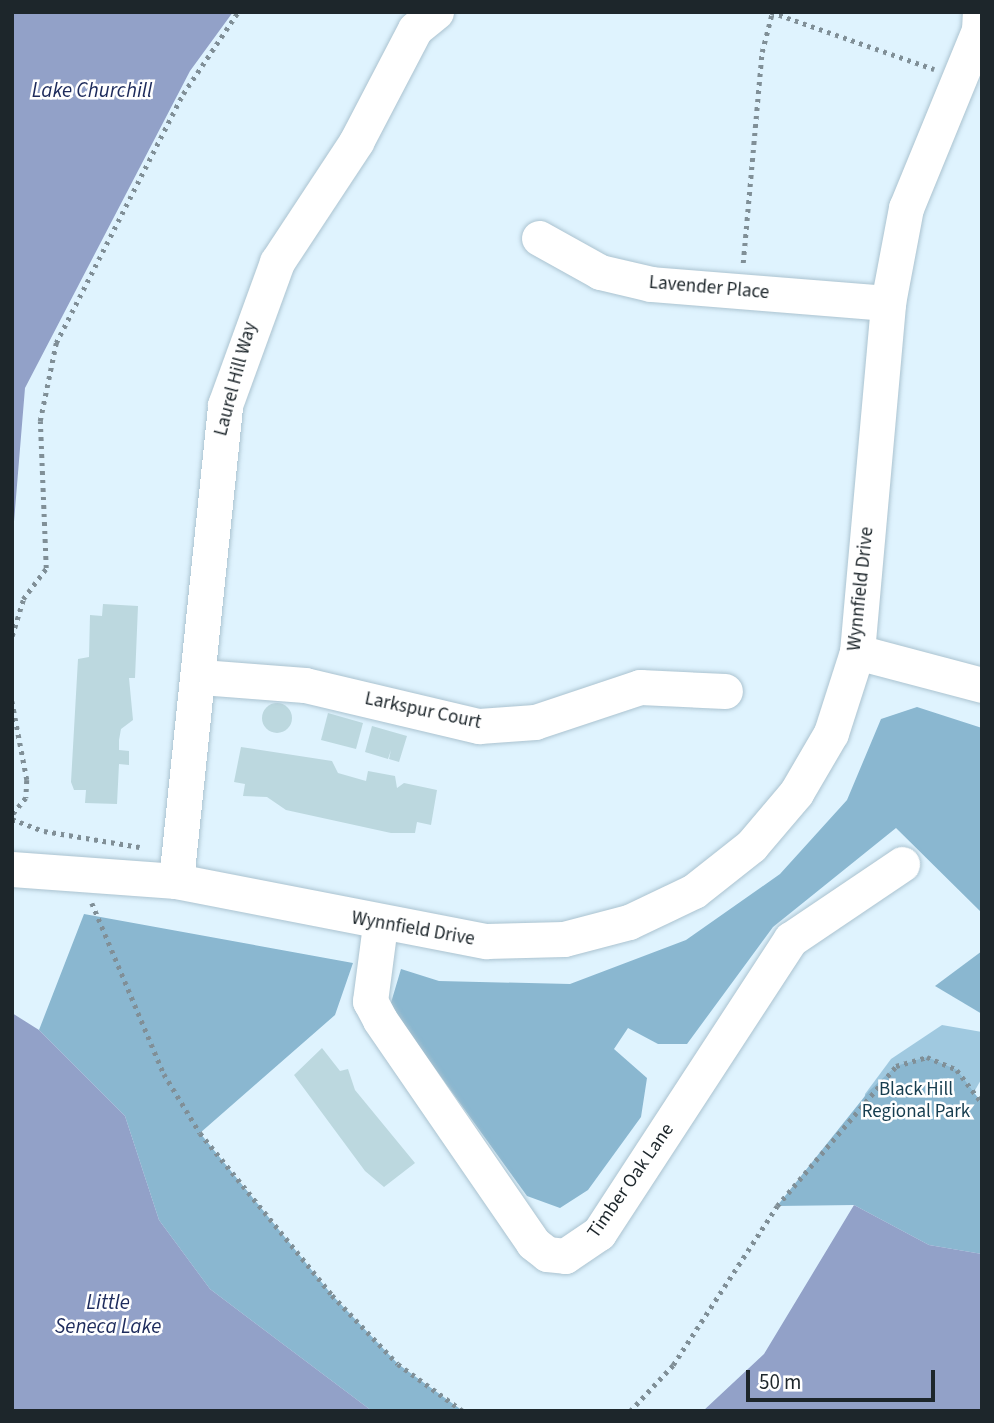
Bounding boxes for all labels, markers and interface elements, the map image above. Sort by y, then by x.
water label: Lake Churchill [32,77,152,103]
street label: Lavender Place [648,271,770,305]
street label: Laurel Hill Way [210,319,262,439]
street label: Wynnfield Drive [843,526,879,652]
street label: Larkspur Court [363,688,483,734]
street label: Wynnfield Drive [350,907,476,951]
park label: Black Hill Regional Park [862,1079,970,1123]
street label: Timber Oak Lane [583,1119,679,1243]
water label: Little Seneca Lake [55,1289,161,1339]
scale bar [749,1356,938,1400]
text: 50 m [759,1367,801,1397]

